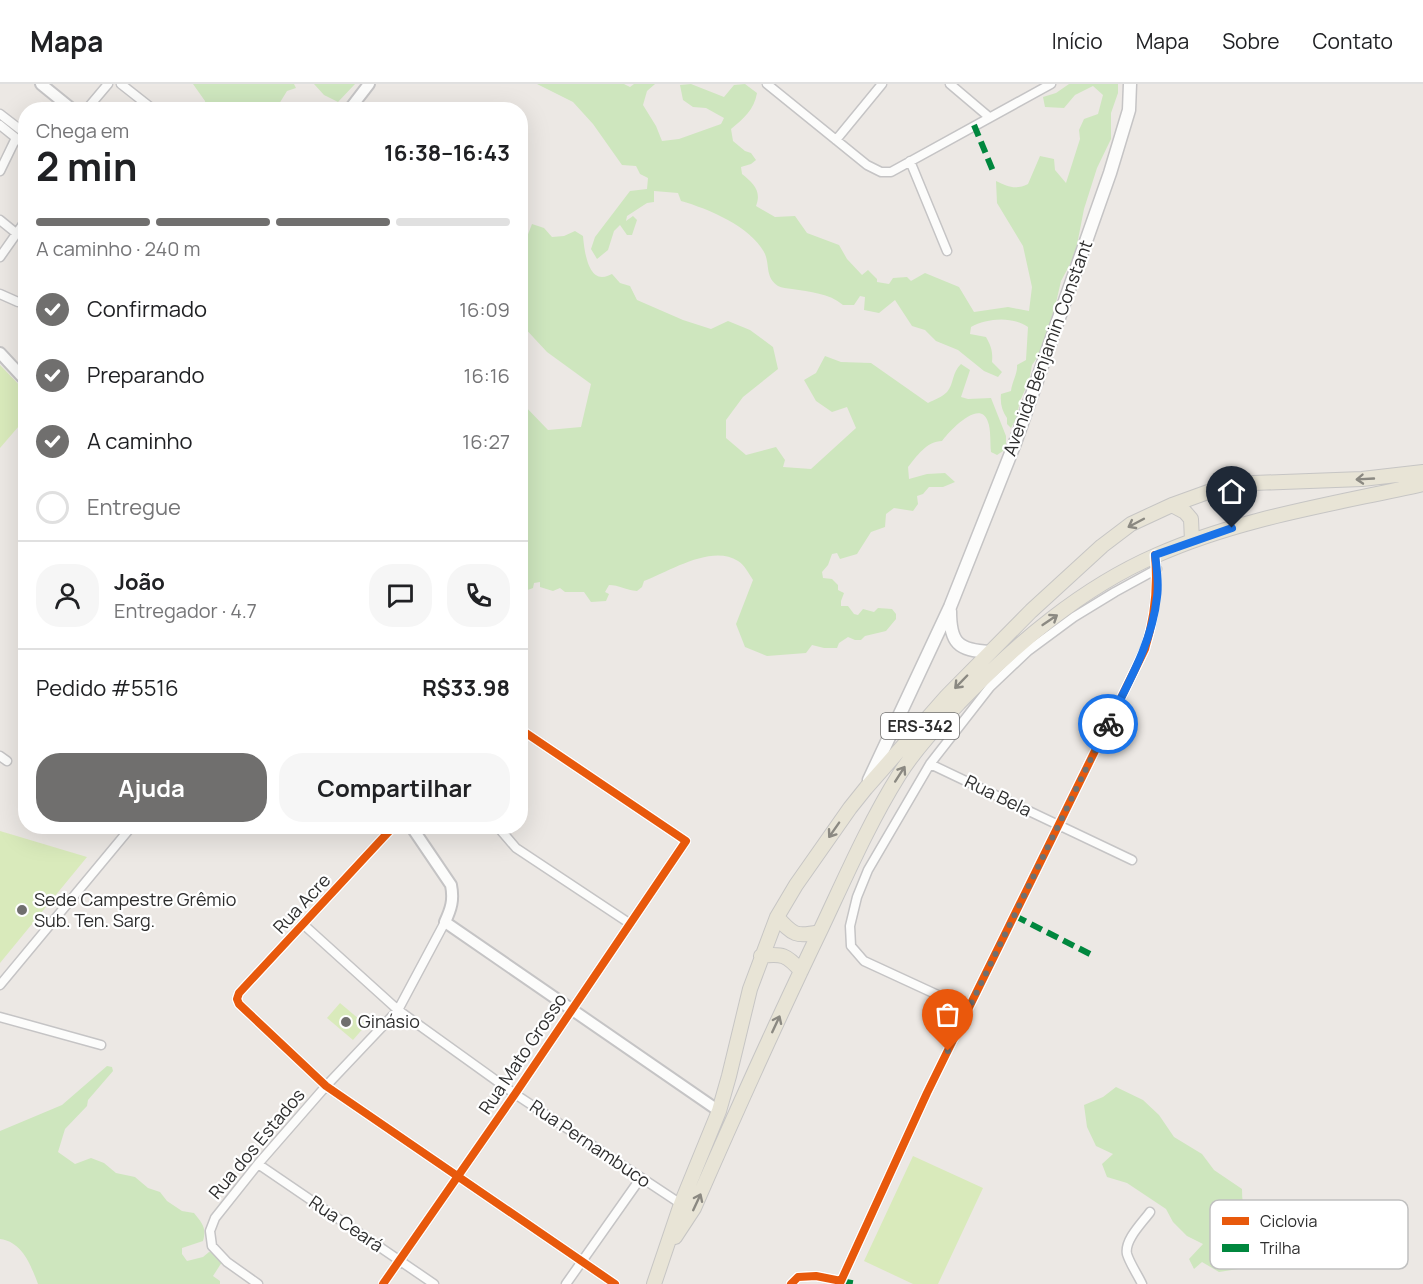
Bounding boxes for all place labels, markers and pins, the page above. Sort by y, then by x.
pin [1206,466,1257,528]
place label: Sede Campestre Grêmio Sub. Ten. Sarg. [34,887,236,932]
marker: Sede Campestre Grêmio Sub. Ten. Sarg. [15,903,29,917]
pin [922,989,973,1051]
place label: Ginásio [358,1009,420,1033]
marker: Ginásio [339,1015,353,1029]

